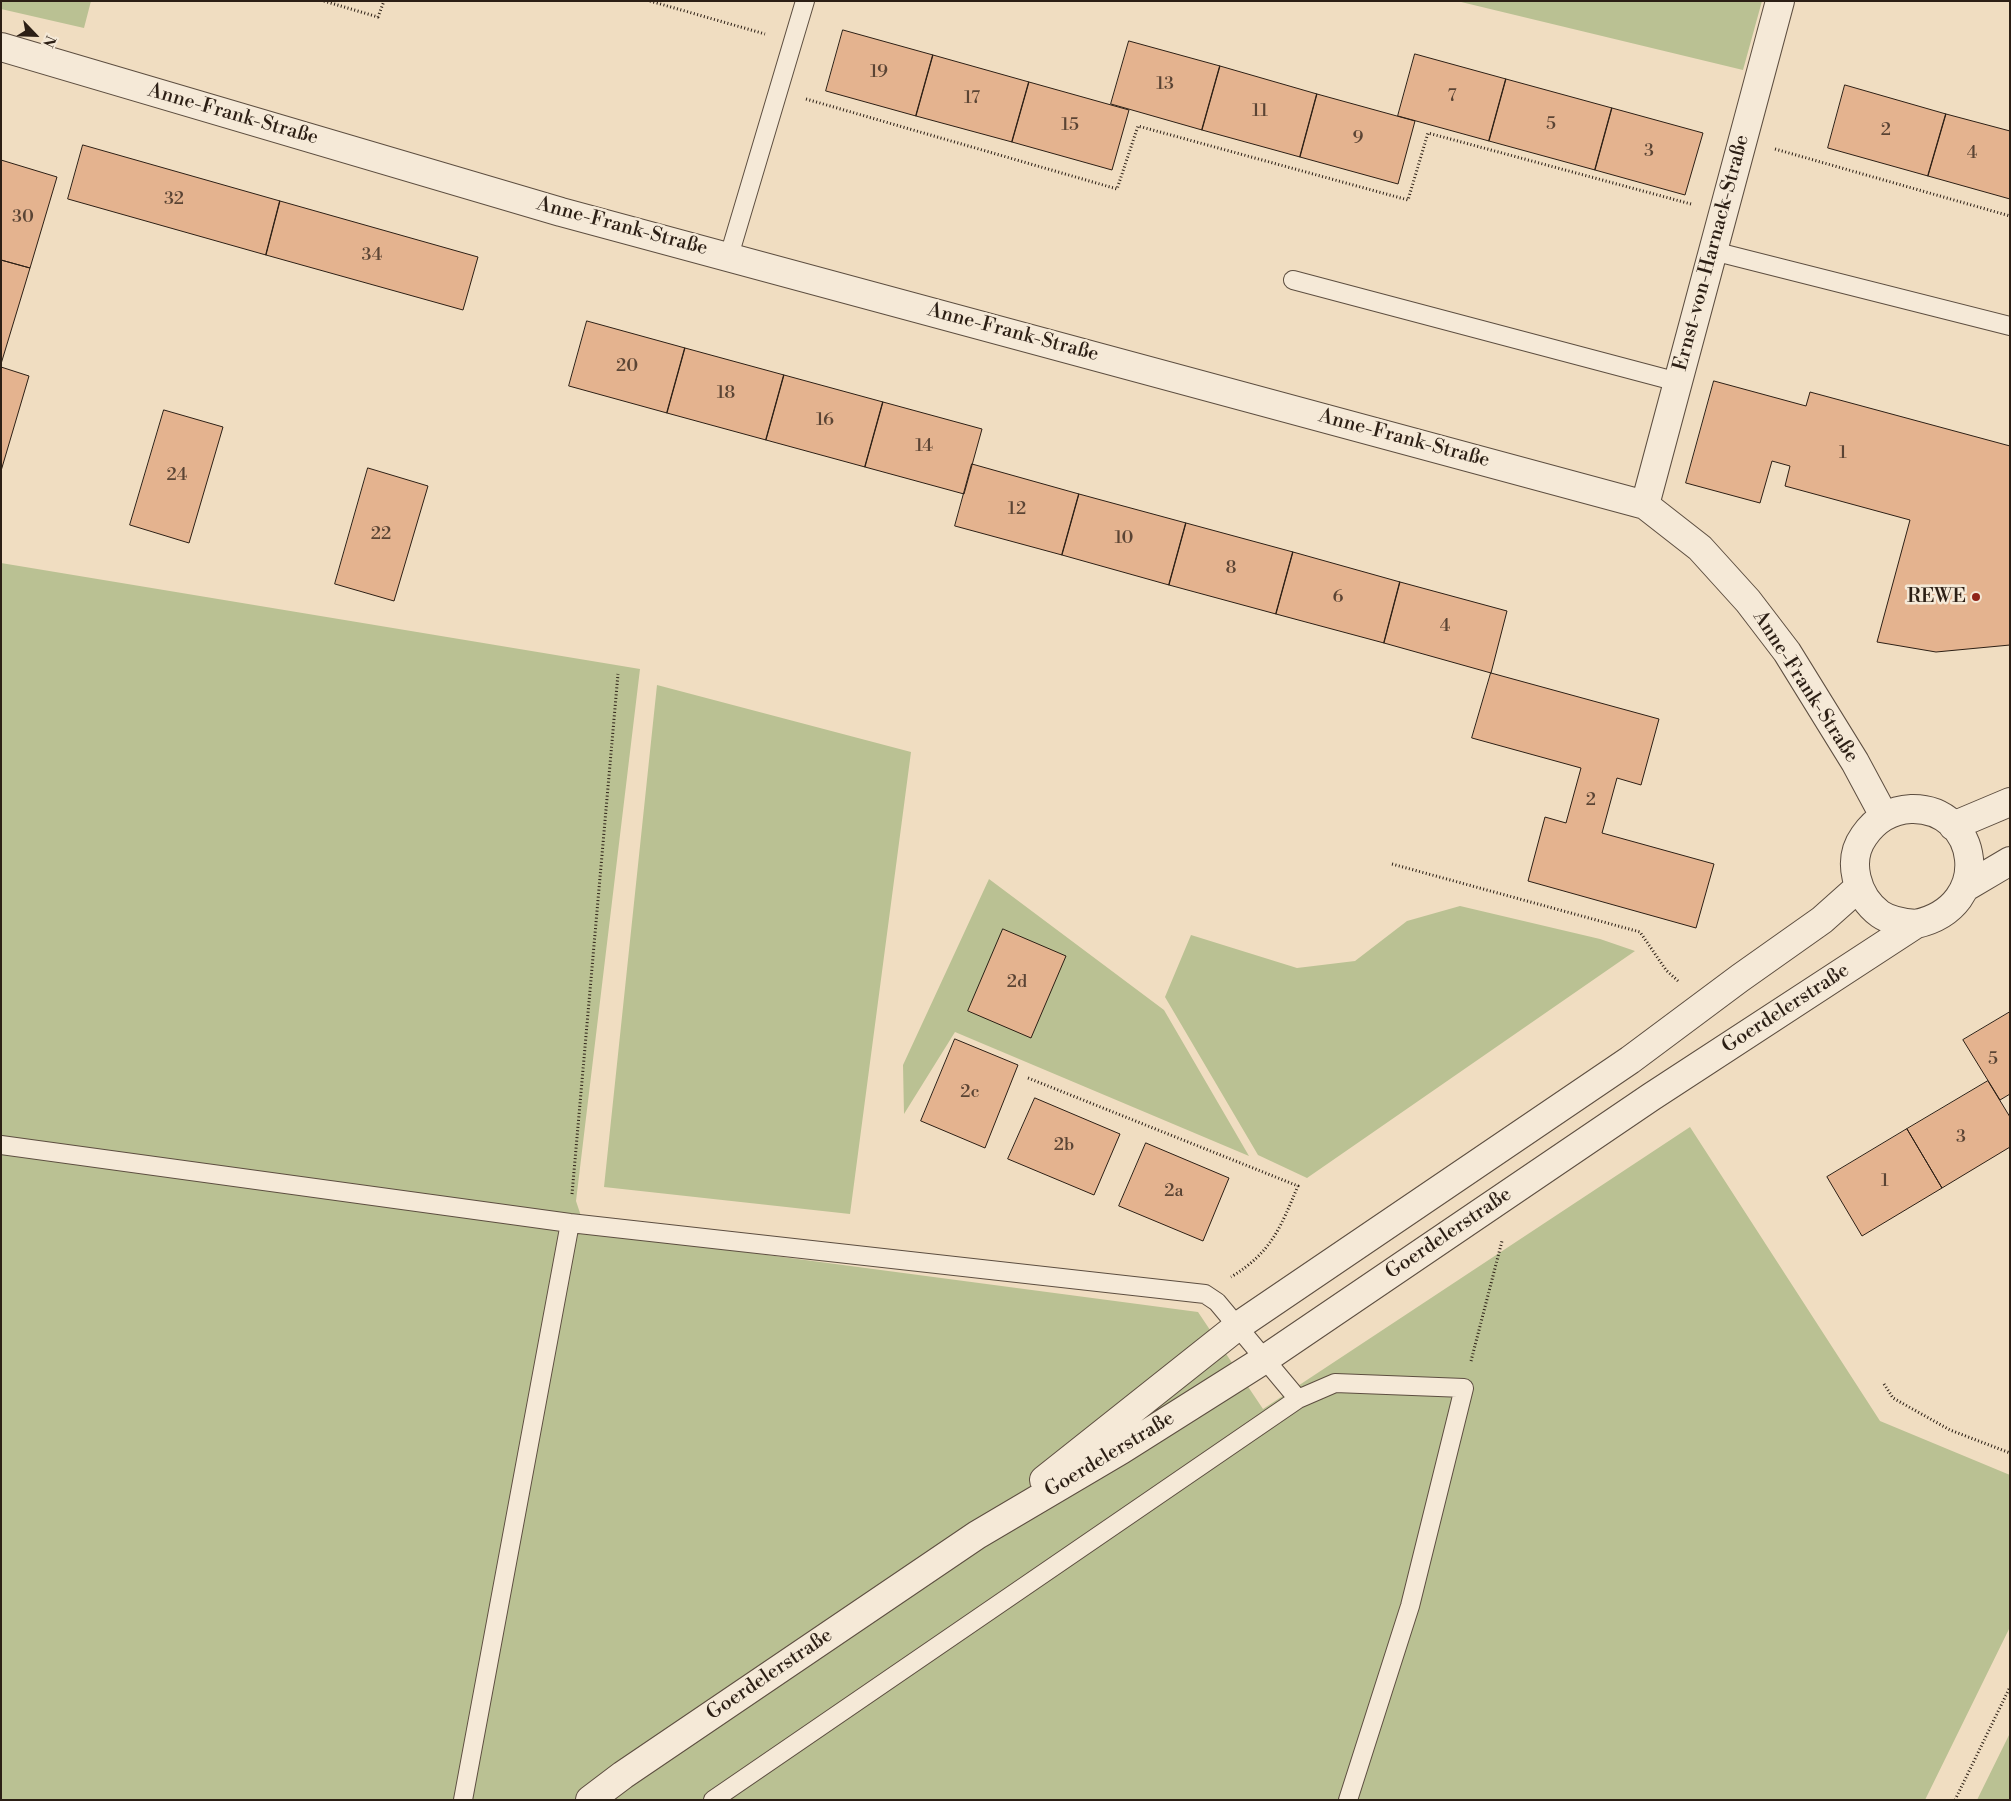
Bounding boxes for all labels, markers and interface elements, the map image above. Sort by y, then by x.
north arrow [10,10,60,60]
text: N [38,32,59,50]
house number: 19 [870,62,888,84]
house number: 13 [1156,74,1174,96]
street label: Anne-Frank-Straße [145,79,321,151]
house number: 7 [1447,86,1457,108]
house number: 17 [964,88,980,110]
house number: 11 [1252,101,1268,123]
house number: 5 [1546,114,1556,136]
house number: 15 [1061,115,1079,137]
house number: 2 [1881,120,1891,142]
house number: 9 [1353,128,1363,150]
street label: Ernst-von-Harnack-Straße [1669,132,1755,374]
house number: 3 [1644,141,1654,163]
house number: 4 [1967,143,1977,165]
house number: 32 [164,189,184,211]
street label: Anne-Frank-Straße [534,193,710,261]
house number: 30 [12,207,34,229]
house number: 34 [362,245,382,267]
street label: Anne-Frank-Straße [925,299,1101,367]
house number: 20 [616,356,638,378]
house number: 18 [717,383,735,405]
street label: Anne-Frank-Straße [1316,405,1492,473]
house number: 16 [816,410,834,432]
house number: 14 [915,436,933,458]
house number: 1 [1839,443,1847,465]
house number: 24 [166,465,188,487]
house number: 12 [1008,499,1026,521]
house number: 22 [371,524,391,546]
house number: 10 [1114,528,1134,550]
house number: 8 [1225,558,1237,580]
place label: REWE [1907,585,1966,609]
house number: 6 [1333,587,1343,609]
marker: REWE [1970,591,1982,603]
street label: Anne-Frank-Straße [1747,607,1863,767]
house number: 4 [1440,616,1450,638]
house number: 2 [1586,790,1596,812]
street label: Goerdelerstraße [1718,959,1854,1059]
house number: 2d [1007,972,1027,994]
house number: 5 [1988,1049,1998,1071]
house number: 2c [960,1082,980,1104]
house number: 3 [1956,1127,1966,1149]
house number: 2b [1054,1135,1074,1157]
house number: 1 [1881,1171,1889,1193]
house number: 2a [1164,1181,1184,1203]
street label: Goerdelerstraße [1381,1183,1517,1285]
street label: Goerdelerstraße [1041,1407,1179,1503]
street label: Goerdelerstraße [702,1624,838,1726]

